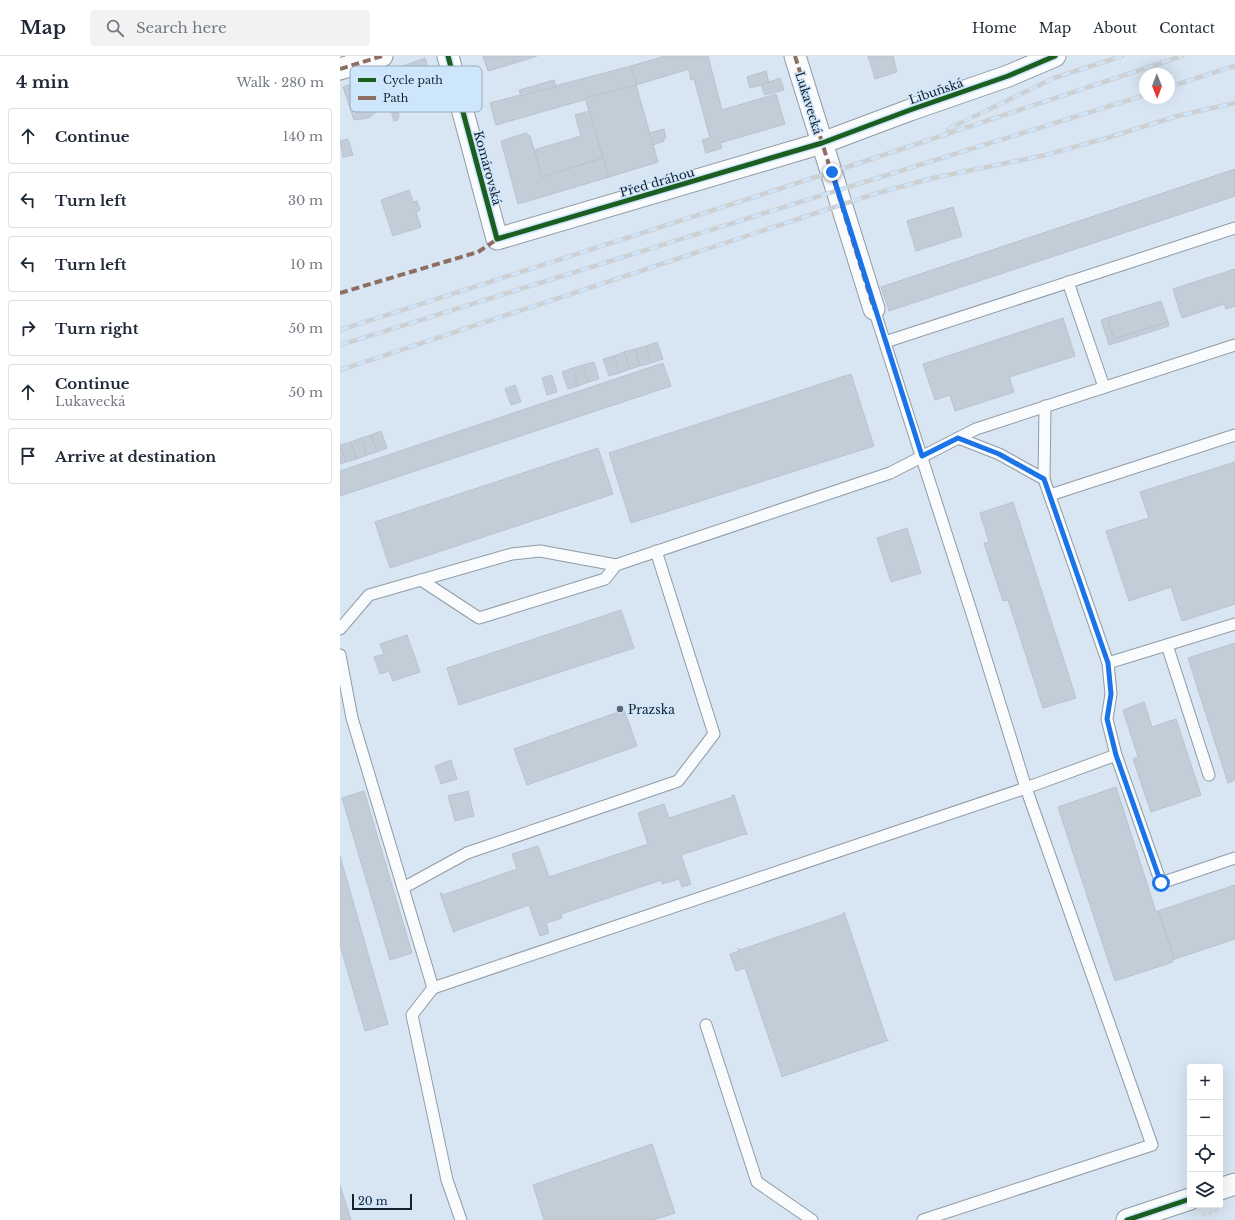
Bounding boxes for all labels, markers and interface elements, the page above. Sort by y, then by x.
search box [90,10,370,46]
text: Map [20,16,66,39]
icon: search [104,17,126,39]
text: Search here [136,18,227,37]
text: Home [972,19,1017,37]
text: Map [1039,19,1071,37]
text: About [1093,19,1137,37]
text: Contact [1159,19,1215,37]
legend [350,66,482,112]
north arrow [1139,68,1175,104]
street label: Lukavecká [792,70,826,137]
text: 4 min [16,72,69,93]
text: Cycle path [383,73,443,87]
text: Walk · 280 m [237,74,324,91]
street label: Libuňská [907,75,965,107]
text: Path [383,91,409,105]
icon: ahead [17,125,39,147]
text: Continue [55,127,130,146]
text: 140 m [283,128,323,145]
street label: Komárovská [471,129,505,207]
route end [823,163,841,181]
street label: Před dráhou [618,164,696,200]
icon: left [17,189,39,211]
text: Turn left [55,191,126,210]
text: 30 m [288,192,323,209]
icon: left [17,253,39,275]
text: Turn left [55,255,126,274]
text: 10 m [290,256,323,273]
icon: right [17,317,39,339]
text: Turn right [55,319,138,338]
text: 50 m [289,320,323,337]
text: Continue [55,374,130,393]
icon: ahead [17,381,39,403]
text: 50 m [289,384,323,401]
text: Lukavecká [55,393,125,410]
icon: arrive [17,445,39,467]
text: Arrive at destination [55,447,216,466]
place label: Prazska [628,702,675,717]
marker: Prazska [615,704,625,714]
route start [1152,874,1170,892]
map controls [1187,1064,1223,1208]
button: + [1187,1064,1223,1100]
button: − [1187,1100,1223,1136]
button: locate [1187,1136,1223,1172]
button: layers [1187,1172,1223,1208]
scale bar [352,1192,412,1211]
text: 20 m [358,1194,388,1208]

